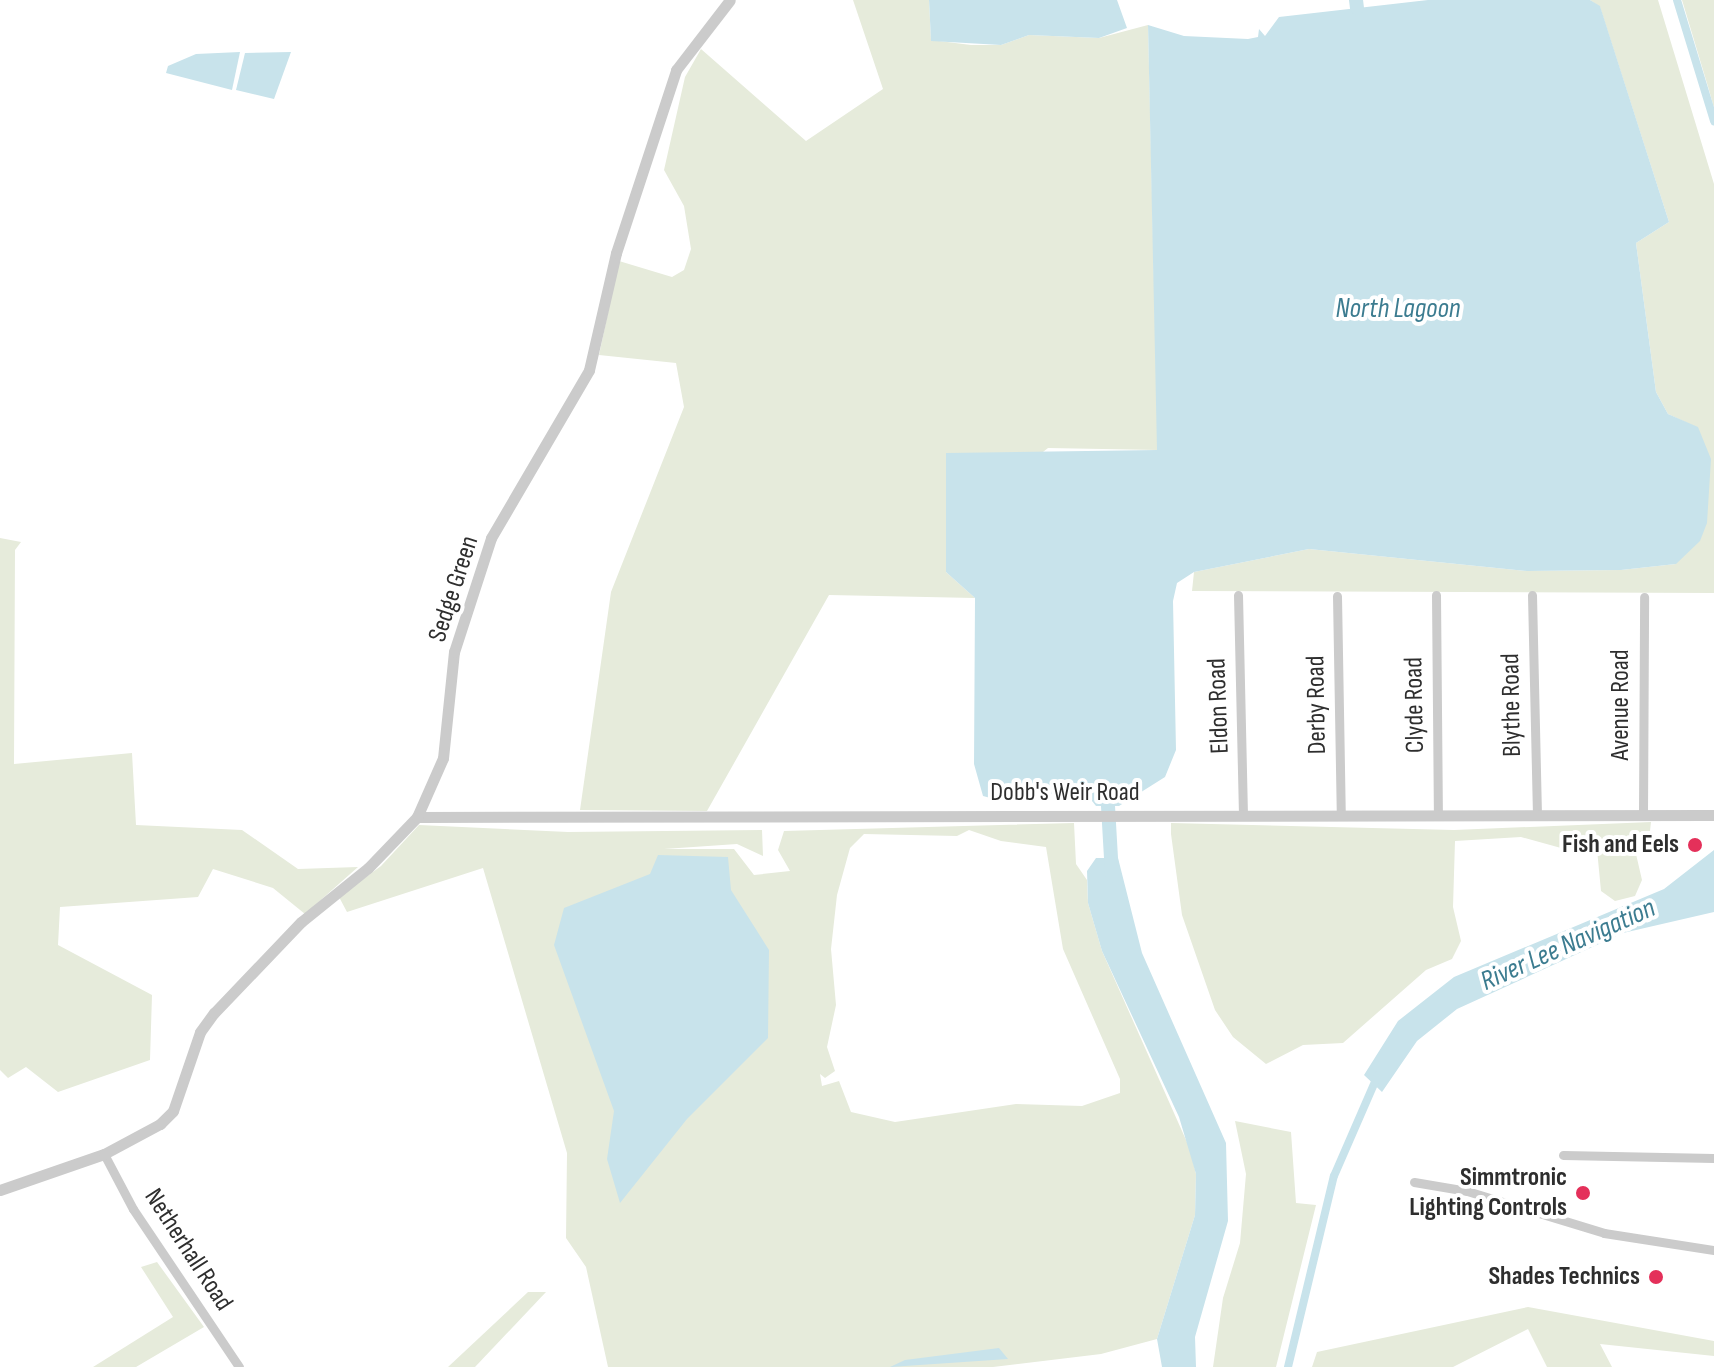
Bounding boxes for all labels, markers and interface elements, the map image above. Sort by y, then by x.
water label: North Lagoon [1335,292,1461,326]
street label: Sedge Green [422,532,486,646]
street label: Avenue Road [1605,649,1637,761]
street label: Blythe Road [1495,653,1529,757]
street label: Derby Road [1301,655,1333,755]
street label: Clyde Road [1399,657,1431,753]
street label: Eldon Road [1202,658,1236,754]
street label: Dobb's Weir Road [990,777,1140,809]
place label: Fish and Eels [1562,829,1679,861]
marker: Fish and Eels [1686,836,1704,854]
water label: River Lee Navigation [1475,891,1661,999]
place label: Simmtronic Lighting Controls [1409,1162,1567,1224]
street label: Netherhall Road [137,1183,239,1317]
marker: Simmtronic Lighting Controls [1574,1184,1592,1202]
place label: Shades Technics [1488,1261,1640,1293]
marker: Shades Technics [1647,1268,1665,1286]

